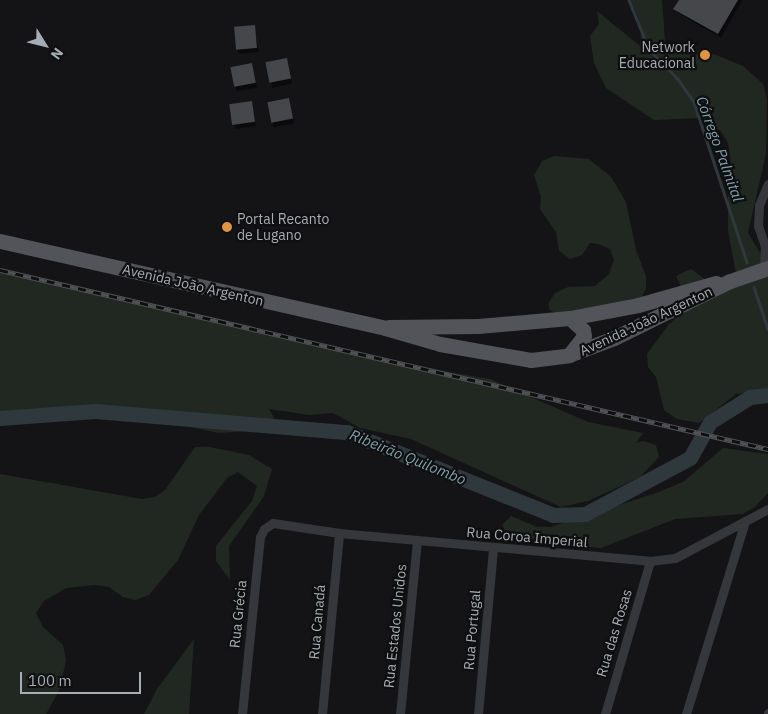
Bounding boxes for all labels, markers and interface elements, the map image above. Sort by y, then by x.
north arrow [20,20,70,70]
place label: Network Educacional [619,39,695,72]
text: N [47,44,67,63]
marker: Network Educacional [699,49,711,61]
water label: Córrego Palmital [693,94,747,204]
place label: Portal Recanto de Lugano [237,211,329,243]
marker: Portal Recanto de Lugano [221,221,233,233]
street label: Avenida João Argenton [121,261,265,309]
street label: Avenida João Argenton [577,283,715,359]
water label: Ribeirão Quilombo [347,425,469,489]
street label: Rua Coroa Imperial [466,523,588,551]
street label: Rua Estados Unidos [380,563,410,689]
street label: Rua Grécia [226,579,250,649]
street label: Rua Canadá [305,584,329,660]
street label: Rua das Rosas [593,587,635,679]
street label: Rua Portugal [460,589,484,671]
scale bar [22,662,144,694]
text: 100 m [28,671,72,690]

